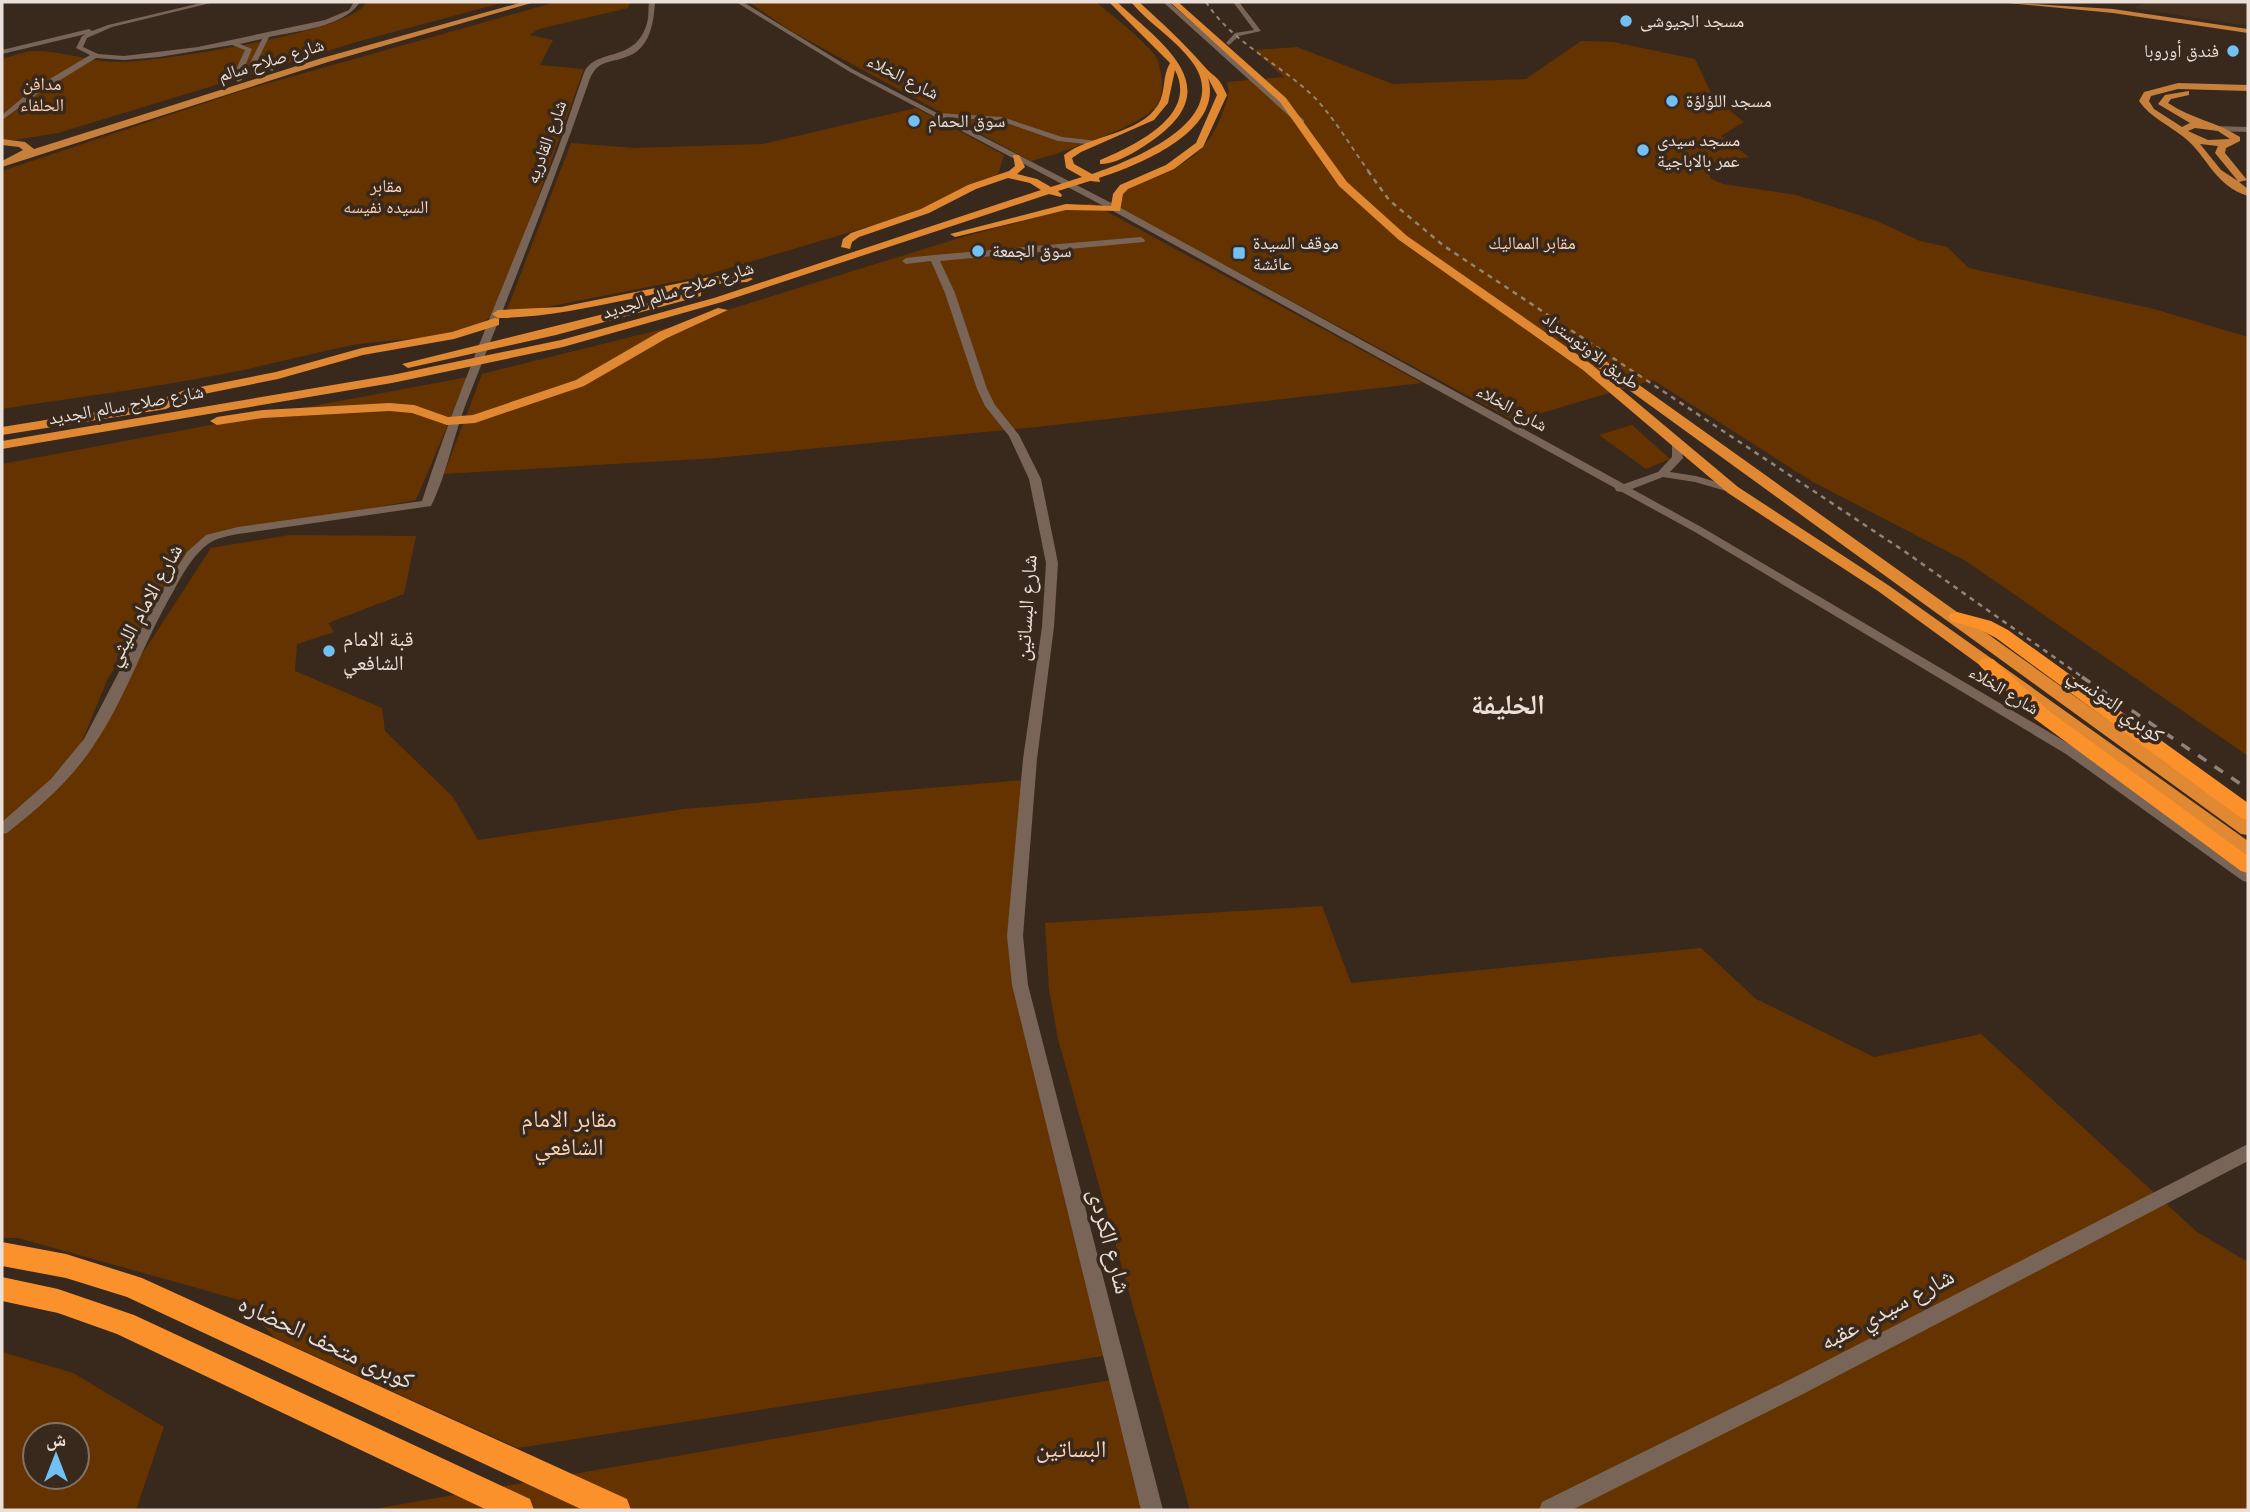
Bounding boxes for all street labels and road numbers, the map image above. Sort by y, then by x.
street label: شارع صلاح سالم [215,33,327,87]
street label: شارع الخلاء [863,50,943,104]
street label: شارع القادريه [521,97,571,187]
street label: شارع صلاح سالم الجديد [600,256,757,324]
street label: طريق الاوتوستراد [1538,308,1644,394]
street label: شارع الخلاء [1473,380,1551,436]
street label: شارع صلاح سالم الجديد [47,381,206,430]
street label: شارع الامام الليثي [101,540,191,672]
street label: شارع البساتين [1010,554,1043,662]
street label: شارع الخلاء [1965,661,2043,719]
street label: كوبري التونسي [2061,662,2169,751]
street label: شارع الكردى [1082,1185,1137,1297]
street label: شارع سيدي عقبه [1815,1262,1961,1360]
street label: كوبرى متحف الحضاره [234,1289,418,1395]

